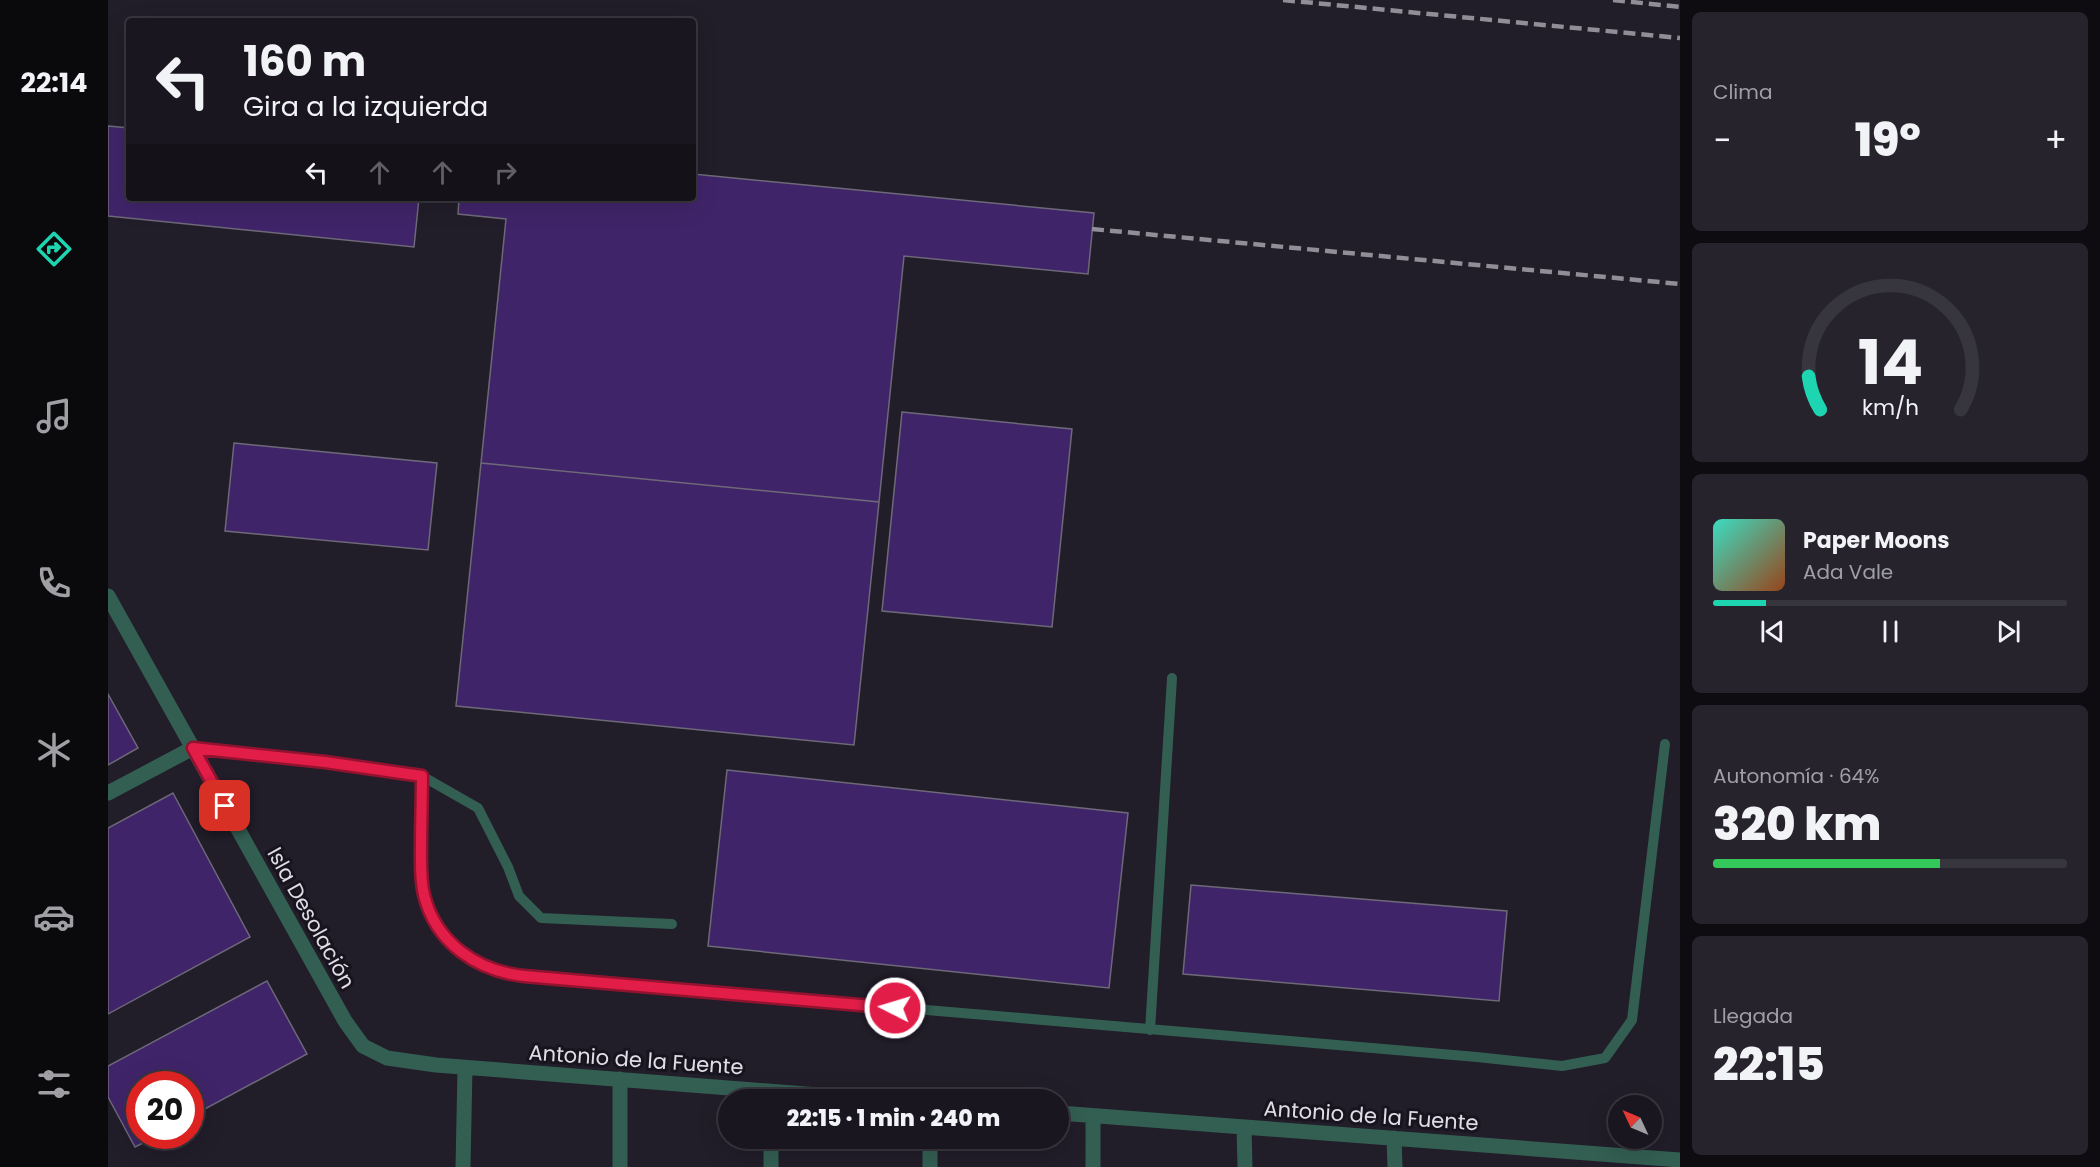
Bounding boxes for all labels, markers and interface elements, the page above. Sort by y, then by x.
text: 160 m [243,32,366,91]
icon: left [144,42,222,120]
text: 22:14 [21,64,87,101]
text: Clima [1713,78,1772,106]
text: Gira a la izquierda [243,88,488,125]
text: 19° [1855,109,1921,172]
text: − [1713,117,1731,164]
text: + [2044,117,2067,164]
icon: left [300,156,333,189]
icon: ahead [363,156,396,189]
icon: ahead [426,156,459,189]
icon: right [489,156,522,189]
icon: directions [33,228,75,270]
text: 14 [1857,318,1923,406]
text: km/h [1861,392,1919,423]
icon: music [33,395,75,437]
text: Paper Moons [1803,525,1950,556]
text: Ada Vale [1803,558,1893,586]
icon: phone [33,562,75,604]
icon: previous [1756,615,1789,648]
icon: pause [1874,615,1907,648]
icon: next [1992,615,2025,648]
icon: climate [33,729,75,771]
text: Autonomía · 64% [1713,762,1879,790]
pin [199,780,250,831]
icon: arrive [208,789,241,822]
text: 320 km [1713,793,1881,856]
street label: Isla Desolación [261,842,362,994]
icon: car [33,896,75,938]
position arrow [863,976,927,1040]
text: Llegada [1713,1002,1793,1030]
text: 22:15 [1713,1033,1825,1096]
street label: Antonio de la Fuente [528,1038,744,1081]
icon: filters [33,1063,75,1105]
speed limit sign: 20 [126,1071,204,1149]
street label: Antonio de la Fuente [1263,1094,1479,1137]
north arrow [1608,1095,1662,1149]
map controls [1608,1095,1662,1149]
text: 22:15 · 1 min · 240 m [787,1103,1000,1134]

